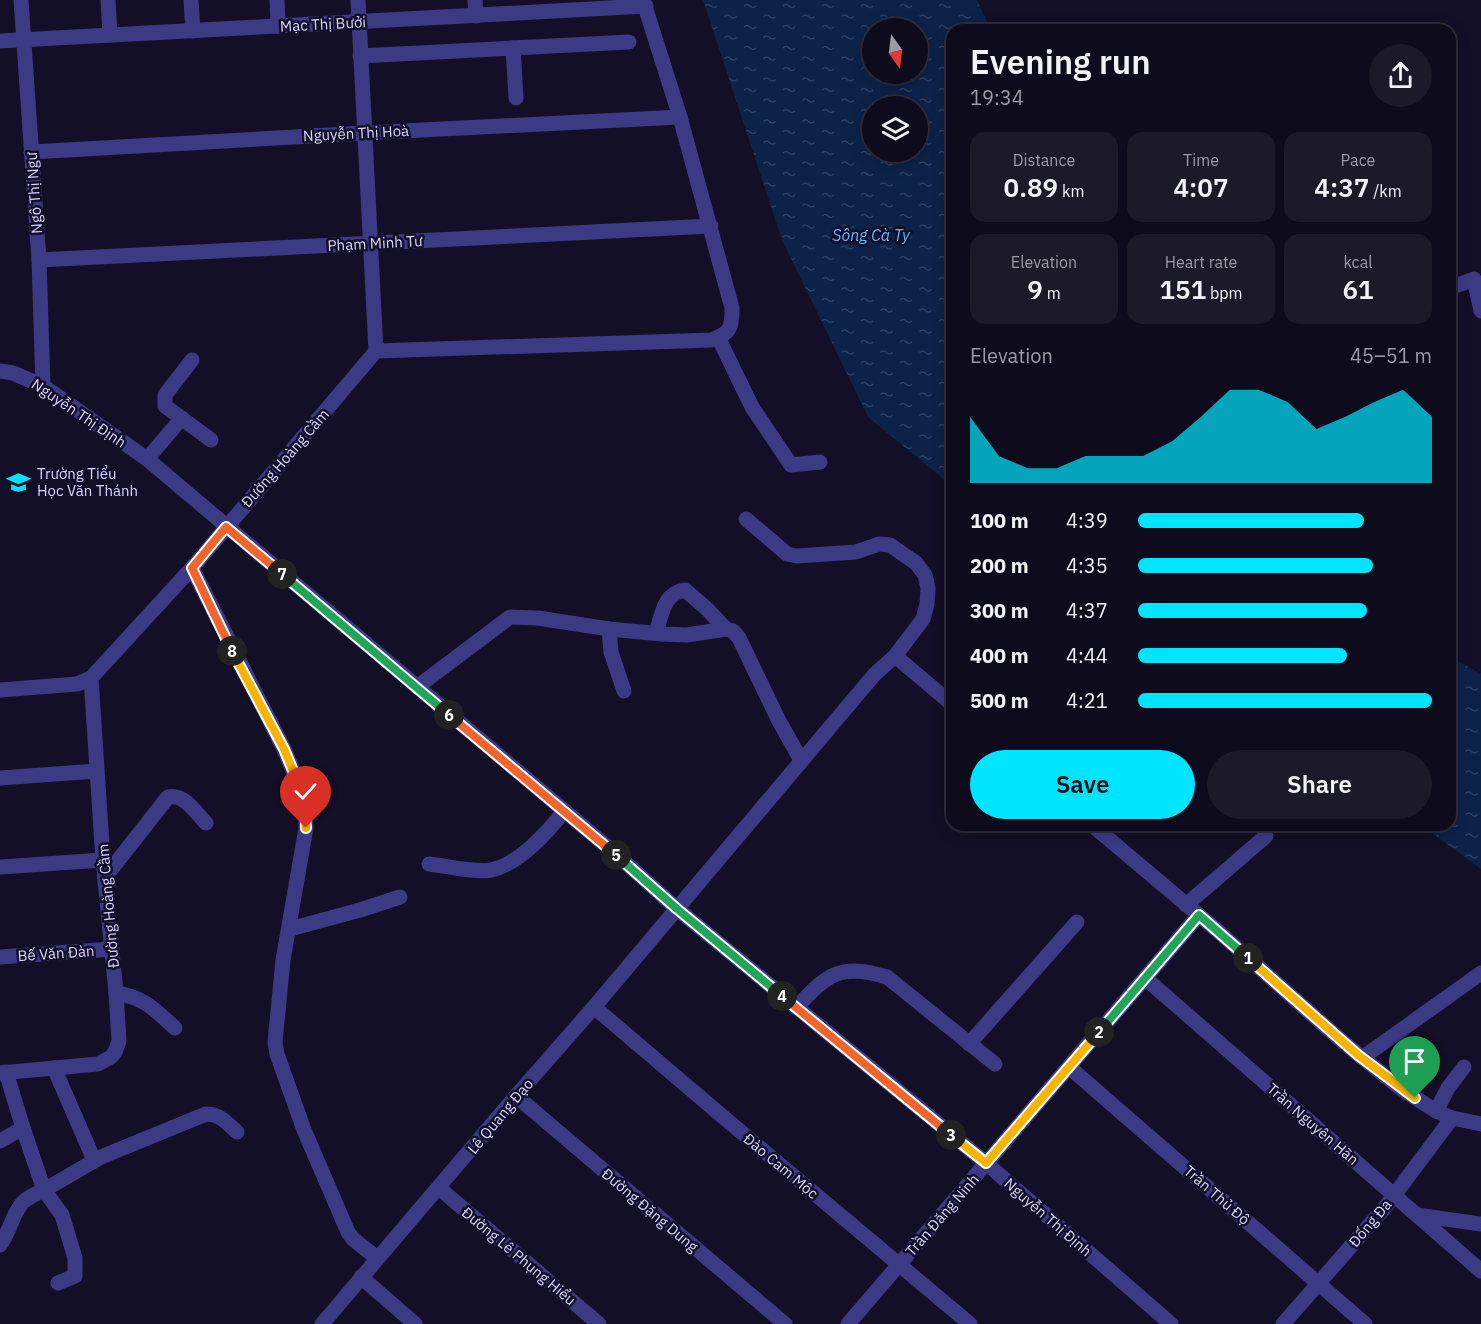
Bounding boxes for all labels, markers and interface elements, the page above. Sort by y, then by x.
street label: Mạc Thị Bưởi [279,12,367,36]
north arrow [862,18,928,84]
map controls [862,18,928,162]
text: Evening run [970,40,1151,83]
button: share [1369,44,1432,107]
text: 19:34 [970,84,1024,111]
button: layers [862,96,928,162]
street label: Nguyễn Thị Hoà [303,121,409,145]
text: Distance [1013,150,1075,170]
text: Time [1183,150,1219,170]
text: Pace [1341,150,1375,170]
street label: Ngô Thị Ngư [22,151,46,234]
text: 0.89 [1004,170,1058,204]
text: 4:07 [1173,170,1229,204]
text: 4:37 [1314,170,1369,204]
text: km [1058,181,1084,201]
text: /km [1369,181,1402,201]
water label: Sông Cà Ty [832,225,911,245]
street label: Phạm Minh Tư [327,231,423,255]
text: Elevation [1011,252,1077,272]
text: Heart rate [1165,252,1237,272]
text: kcal [1343,252,1373,272]
text: 9 [1027,272,1043,306]
text: 151 [1159,272,1206,306]
text: 61 [1342,272,1374,306]
text: m [1043,283,1061,303]
text: bpm [1206,283,1243,303]
text: Elevation [970,342,1053,369]
text: 45–51 m [1350,342,1432,369]
street label: Nguyễn Thị Định [28,374,130,452]
street label: Đường Hoàng Cầm [237,405,333,511]
place label: Trường Tiểu Học Văn Thánh [37,464,138,500]
school or university icon: Trường Tiểu Học Văn Thánh [6,469,32,495]
text: 100 m [970,507,1029,534]
text: 4:39 [1066,507,1108,534]
text: 200 m [970,552,1029,579]
text: 4:35 [1066,552,1108,579]
pin: 7 [267,559,297,589]
text: 7 [277,564,287,584]
text: 300 m [970,597,1029,624]
text: 4:37 [1066,597,1108,624]
pin: 8 [217,636,247,666]
text: 8 [227,641,237,661]
text: 400 m [970,642,1029,669]
text: 4:44 [1066,642,1108,669]
text: 500 m [970,687,1029,714]
text: 4:21 [1066,687,1108,714]
pin: 6 [434,700,464,730]
text: 6 [444,705,454,725]
button: Save [970,750,1195,819]
button: Share [1207,750,1432,819]
pin [280,766,331,828]
icon: check [289,775,322,808]
pin: 5 [601,840,631,870]
street label: Đường Hoàng Cầm [93,843,123,969]
text: 5 [611,845,621,865]
street label: Bế Văn Đàn [17,941,95,965]
pin: 1 [1233,943,1263,973]
text: 1 [1243,948,1253,968]
pin: 4 [767,981,797,1011]
text: 4 [777,986,787,1006]
pin: 2 [1084,1017,1114,1047]
text: 2 [1094,1022,1104,1042]
pin [1389,1036,1440,1098]
icon: arrive [1398,1045,1431,1078]
street label: Lê Quang Đạo [463,1074,537,1158]
street label: Trần Nguyên Hãn [1263,1079,1363,1169]
pin: 3 [936,1120,966,1150]
text: 3 [946,1125,956,1145]
street label: Đào Cam Mộc [740,1129,823,1203]
street label: Trần Thủ Độ [1180,1161,1254,1229]
street label: Đường Đặng Dung [598,1164,702,1256]
street label: Trần Đăng Ninh [901,1170,983,1260]
street label: Nguyễn Thị Định [1000,1174,1096,1260]
street label: Đống Đa [1345,1195,1395,1251]
street label: Đường Lê Phụng Hiểu [458,1203,580,1309]

